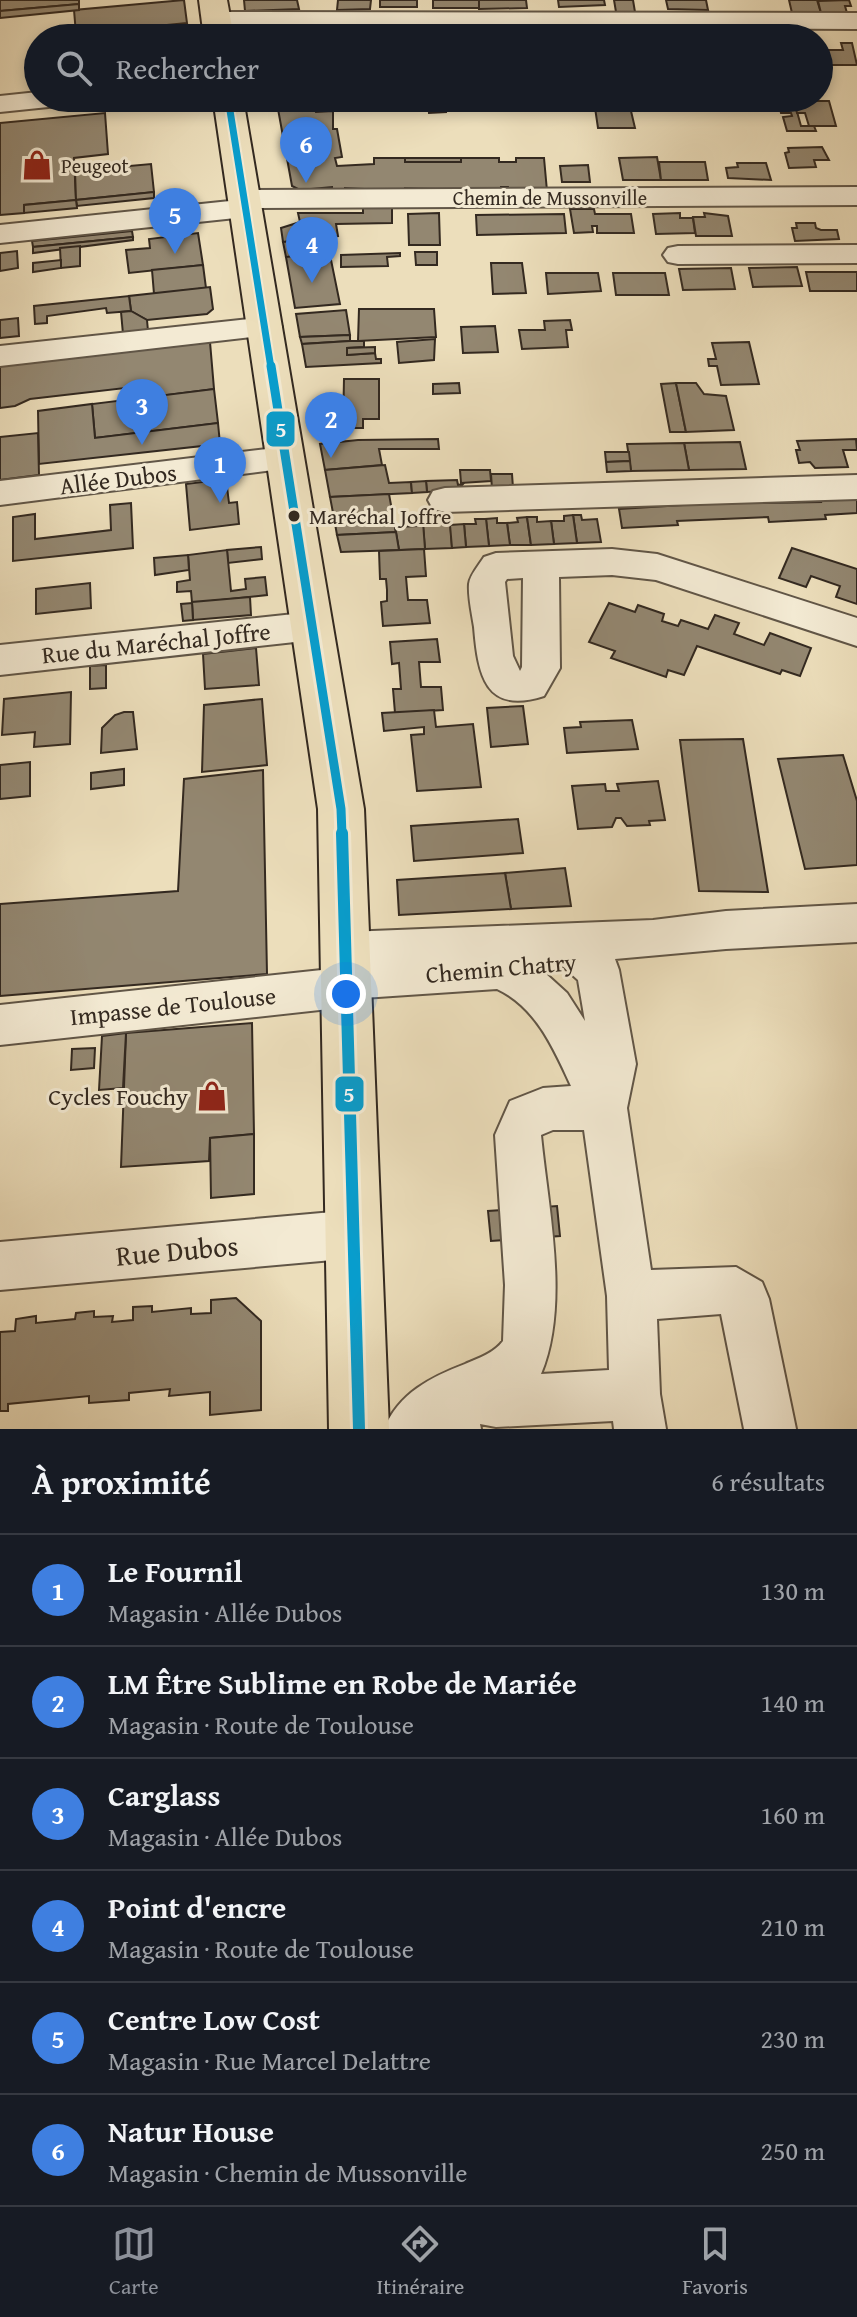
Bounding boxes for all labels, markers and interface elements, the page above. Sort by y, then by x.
search box [24,24,833,112]
icon: search [52,46,96,90]
text: Rechercher [116,46,259,90]
pin: 6 [280,117,332,183]
shop icon: Peugeot [20,148,54,182]
place label: Peugeot [61,151,129,180]
street label: Chemin de Mussonville [453,183,647,212]
pin: 5 [149,188,201,254]
pin: 4 [286,217,338,283]
pin: 3 [116,379,168,445]
pin: 2 [305,392,357,458]
line badge: 5 [265,410,296,448]
text: 5 [275,413,287,445]
pin: 1 [194,437,246,503]
street label: Allée Dubos [58,454,178,504]
place label: Maréchal Joffre [309,500,451,532]
marker: Maréchal Joffre [286,508,302,524]
street label: Rue du Maréchal Joffre [40,614,272,672]
street label: Chemin Chatry [424,944,578,992]
your location [326,974,366,1014]
street label: Impasse de Toulouse [68,978,278,1034]
line badge: 5 [334,1075,365,1113]
text: 5 [343,1078,355,1110]
place label: Cycles Fouchy [48,1079,188,1114]
shop icon: Cycles Fouchy [195,1079,229,1113]
street label: Rue Dubos [114,1224,240,1276]
text: À proximité [32,1457,211,1506]
text: 6 résultats [711,1462,825,1501]
text: Le Fournil [108,1549,243,1593]
text: 1 [51,1571,65,1610]
text: 130 m [760,1571,825,1610]
text: Magasin · Allée Dubos [108,1593,342,1632]
text: LM Être Sublime en Robe de Mariée [108,1661,577,1705]
text: 2 [51,1683,65,1722]
text: 140 m [760,1683,825,1722]
text: Magasin · Route de Toulouse [108,1705,414,1744]
text: Carglass [108,1773,220,1817]
text: 3 [51,1795,65,1834]
text: 160 m [760,1795,825,1834]
text: Magasin · Allée Dubos [108,1817,342,1856]
text: Point d'encre [108,1885,286,1929]
text: 4 [51,1907,65,1946]
text: 210 m [760,1907,825,1946]
text: Magasin · Route de Toulouse [108,1929,414,1968]
text: Centre Low Cost [108,1997,320,2041]
text: 5 [51,2019,65,2058]
text: 230 m [760,2019,825,2058]
text: Magasin · Rue Marcel Delattre [108,2041,431,2080]
text: Natur House [108,2109,274,2153]
text: 6 [51,2131,65,2170]
text: 250 m [760,2131,825,2170]
text: Magasin · Chemin de Mussonville [108,2153,467,2192]
tab: Carte [109,2222,159,2302]
tab: Itinéraire [376,2222,464,2302]
tab: Favoris [682,2222,748,2302]

